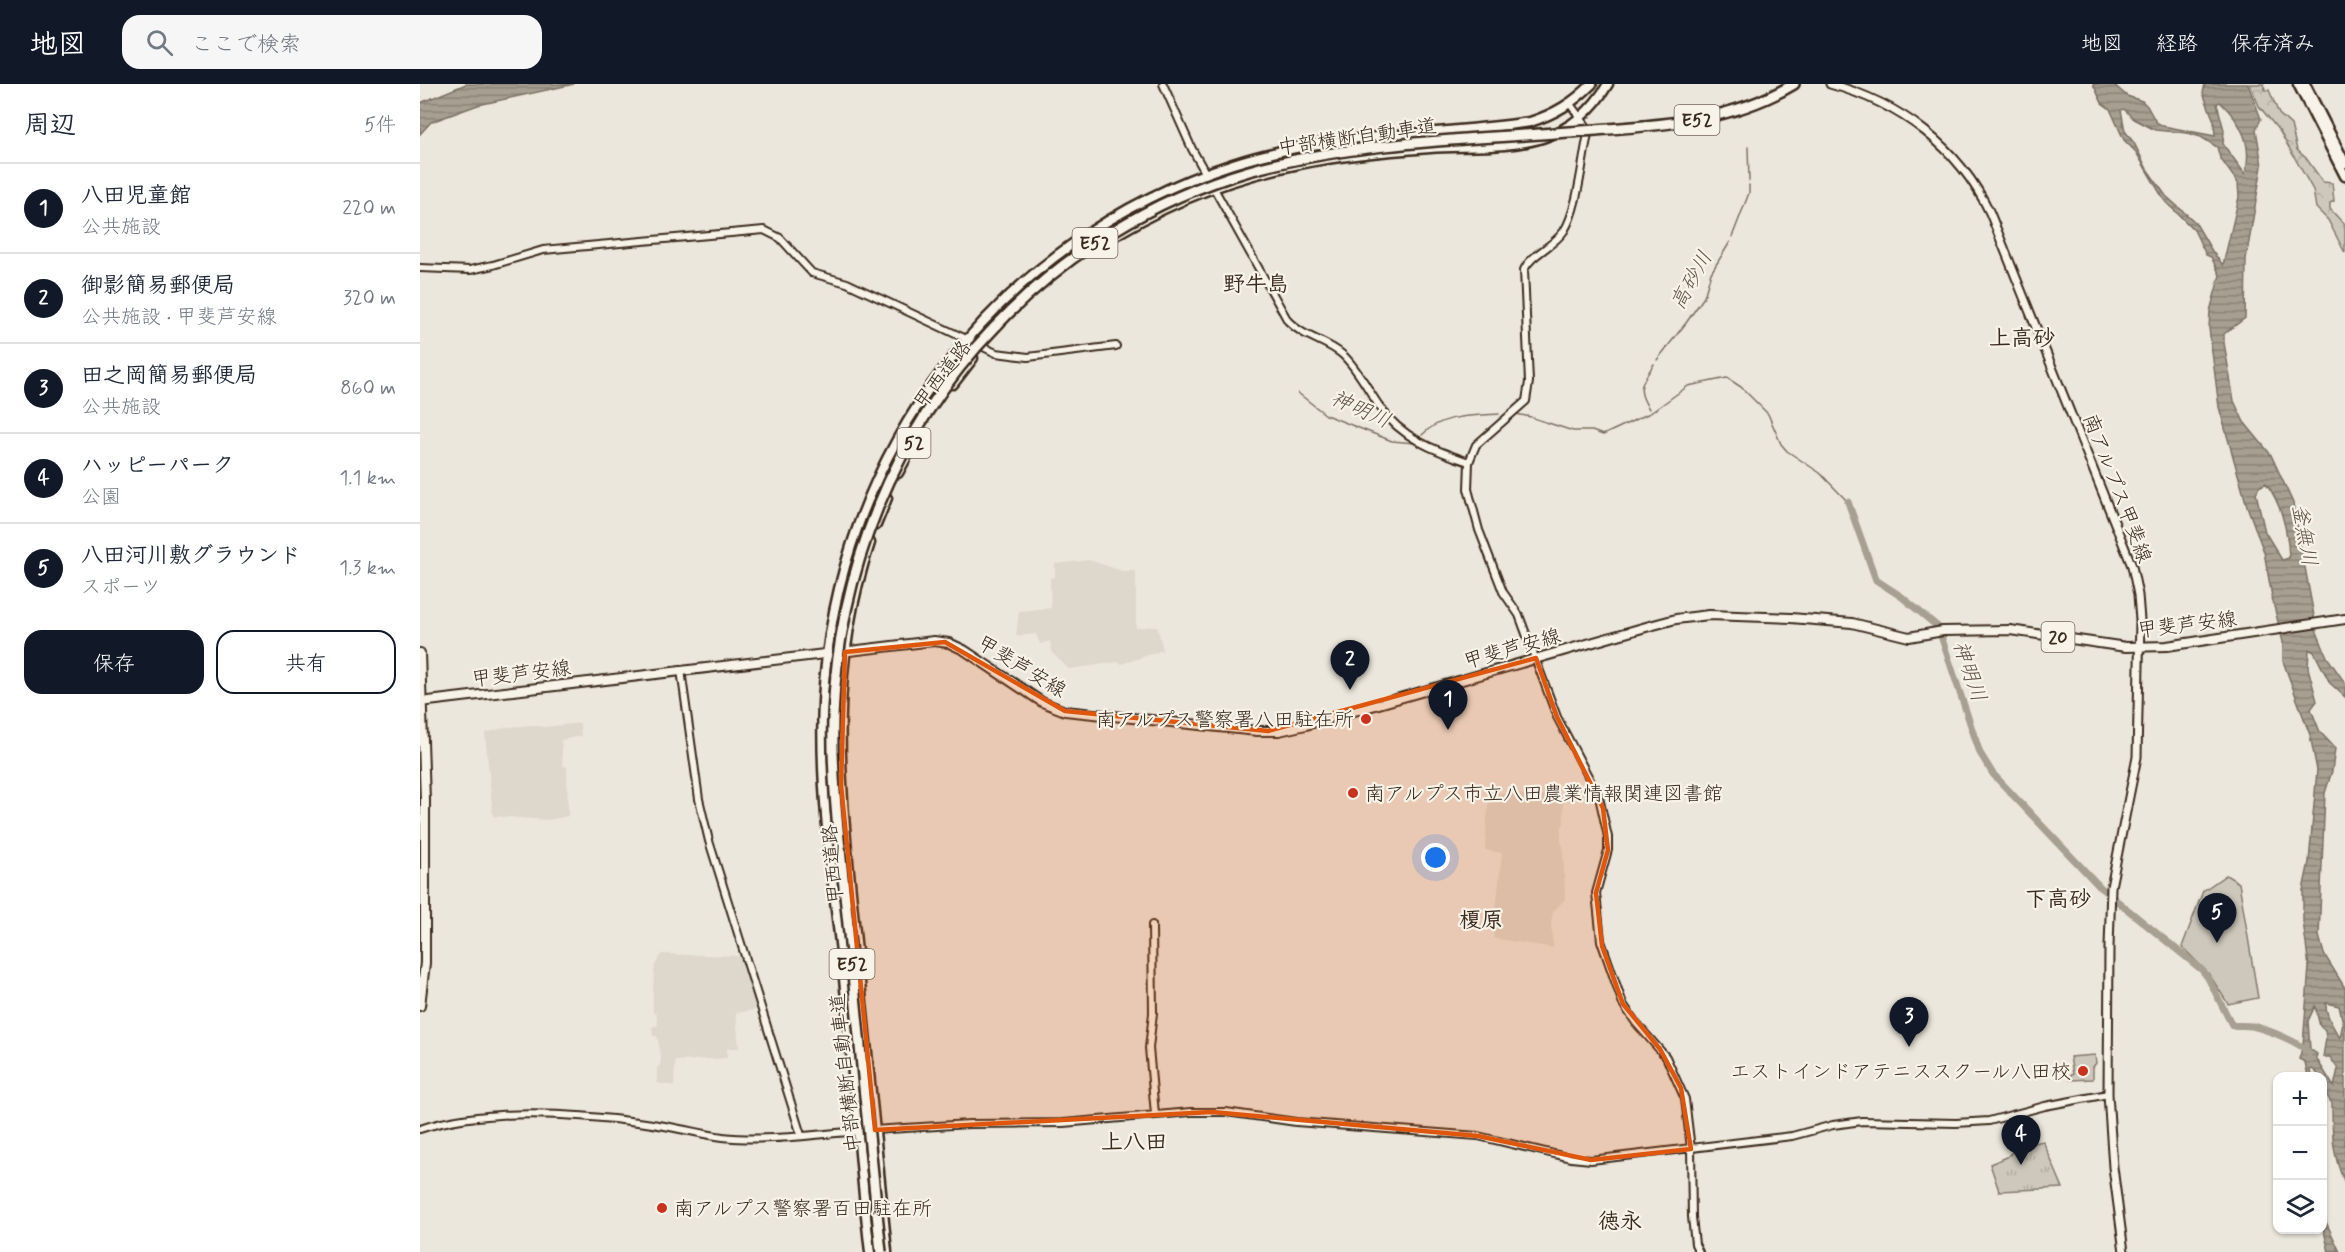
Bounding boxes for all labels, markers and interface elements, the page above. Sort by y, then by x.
search box [122,15,542,69]
icon: search [143,26,176,59]
text: 地図 [30,27,86,64]
text: 地図 [2081,30,2123,58]
text: 経路 [2156,30,2198,58]
text: 保存済み [2231,30,2315,58]
text: ここで検索 [191,31,301,59]
road number: E52 [1674,105,1720,135]
text: 周辺 [24,109,76,143]
text: 5件 [364,112,396,139]
street label: 中部横断自動車道 [1276,113,1438,162]
text: 八田児童館 [81,182,191,210]
text: 1 [39,195,48,222]
text: 220 m [342,195,396,222]
text: 公共施設 [81,214,161,241]
road number: E52 [1072,228,1118,258]
water label: 高砂川 [1664,246,1719,315]
district label: 野牛島 [1223,271,1289,299]
text: 御影簡易郵便局 [81,272,235,300]
text: 2 [39,285,48,312]
text: 320 m [343,285,396,312]
text: 公共施設 · 甲斐芦安線 [81,304,276,331]
district label: 上高砂 [1989,325,2055,353]
street label: 甲西道路 [908,335,978,415]
text: 田之岡簡易郵便局 [81,362,257,390]
text: 3 [39,375,48,402]
text: 860 m [340,375,396,402]
water label: 神明川 [1326,384,1395,436]
text: 公共施設 [81,394,161,421]
street label: 南アルプス甲斐線 [2076,410,2158,567]
road number: 52 [898,428,930,458]
text: ハッピーパーク [81,452,234,480]
text: 4 [38,465,49,492]
text: 1.1 km [339,465,396,492]
text: 公園 [81,484,121,511]
water label: 釜無川 [2285,502,2323,569]
text: 八田河川敷グラウンド [81,542,301,570]
text: 5 [38,555,50,582]
text: 1.3 km [339,555,396,582]
text: スポーツ [81,574,161,601]
street label: 甲斐芦安線 [2136,606,2238,645]
road number: 20 [2042,622,2074,652]
street label: 甲斐芦安線 [1461,623,1564,676]
button: 保存 [24,630,204,694]
button: 共有 [216,630,396,694]
street label: 甲斐芦安線 [971,630,1071,705]
water label: 神明川 [1946,637,1993,706]
pin: 2 [1330,640,1370,690]
street label: 甲斐芦安線 [470,655,572,694]
pin: 1 [1428,680,1468,730]
place label: 南アルプス警察署八田駐在所 [1096,707,1354,734]
marker: 南アルプス警察署八田駐在所 [1359,712,1373,726]
place label: 南アルプス市立八田農業情報関連図書館 [1365,781,1723,808]
marker: 南アルプス市立八田農業情報関連図書館 [1346,786,1360,800]
street label: 甲西道路 [817,823,850,905]
your location [1421,843,1450,872]
district label: 下高砂 [2025,886,2091,914]
pin: 5 [2198,894,2236,943]
district label: 榎原 [1459,907,1503,935]
road number: E52 [830,949,874,979]
street label: 中部横断自動車道 [825,992,868,1154]
pin: 3 [1890,998,1928,1047]
place label: エストインドアテニススクール八田校 [1730,1059,2071,1086]
marker: エストインドアテニススクール八田校 [2076,1064,2090,1078]
map controls [2273,1072,2327,1234]
button: + [2273,1072,2327,1126]
pin: 4 [2002,1116,2040,1165]
button: − [2273,1126,2327,1180]
district label: 上八田 [1101,1129,1167,1157]
button: layers [2273,1180,2327,1234]
place label: 南アルプス警察署百田駐在所 [674,1196,932,1223]
marker: 南アルプス警察署百田駐在所 [655,1201,669,1215]
district label: 徳永 [1598,1208,1642,1236]

